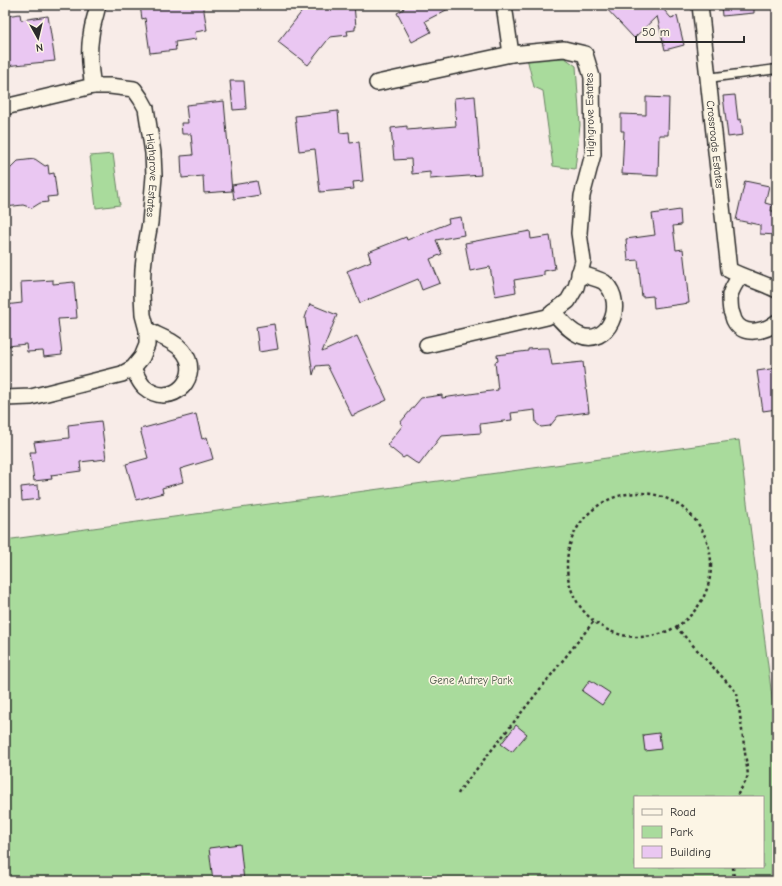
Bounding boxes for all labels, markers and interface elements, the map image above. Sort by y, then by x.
north arrow [18,18,58,58]
scale bar [636,18,744,44]
text: 50 m [642,25,670,39]
text: N [35,40,44,54]
street label: Highgrove Estates [583,72,597,157]
street label: Crossroads Estates [704,100,727,189]
street label: Highgrove Estates [144,132,161,218]
park label: Gene Autrey Park [429,674,513,687]
legend [634,796,764,868]
text: Road [670,805,696,819]
text: Park [670,825,693,839]
text: Building [670,845,711,859]

